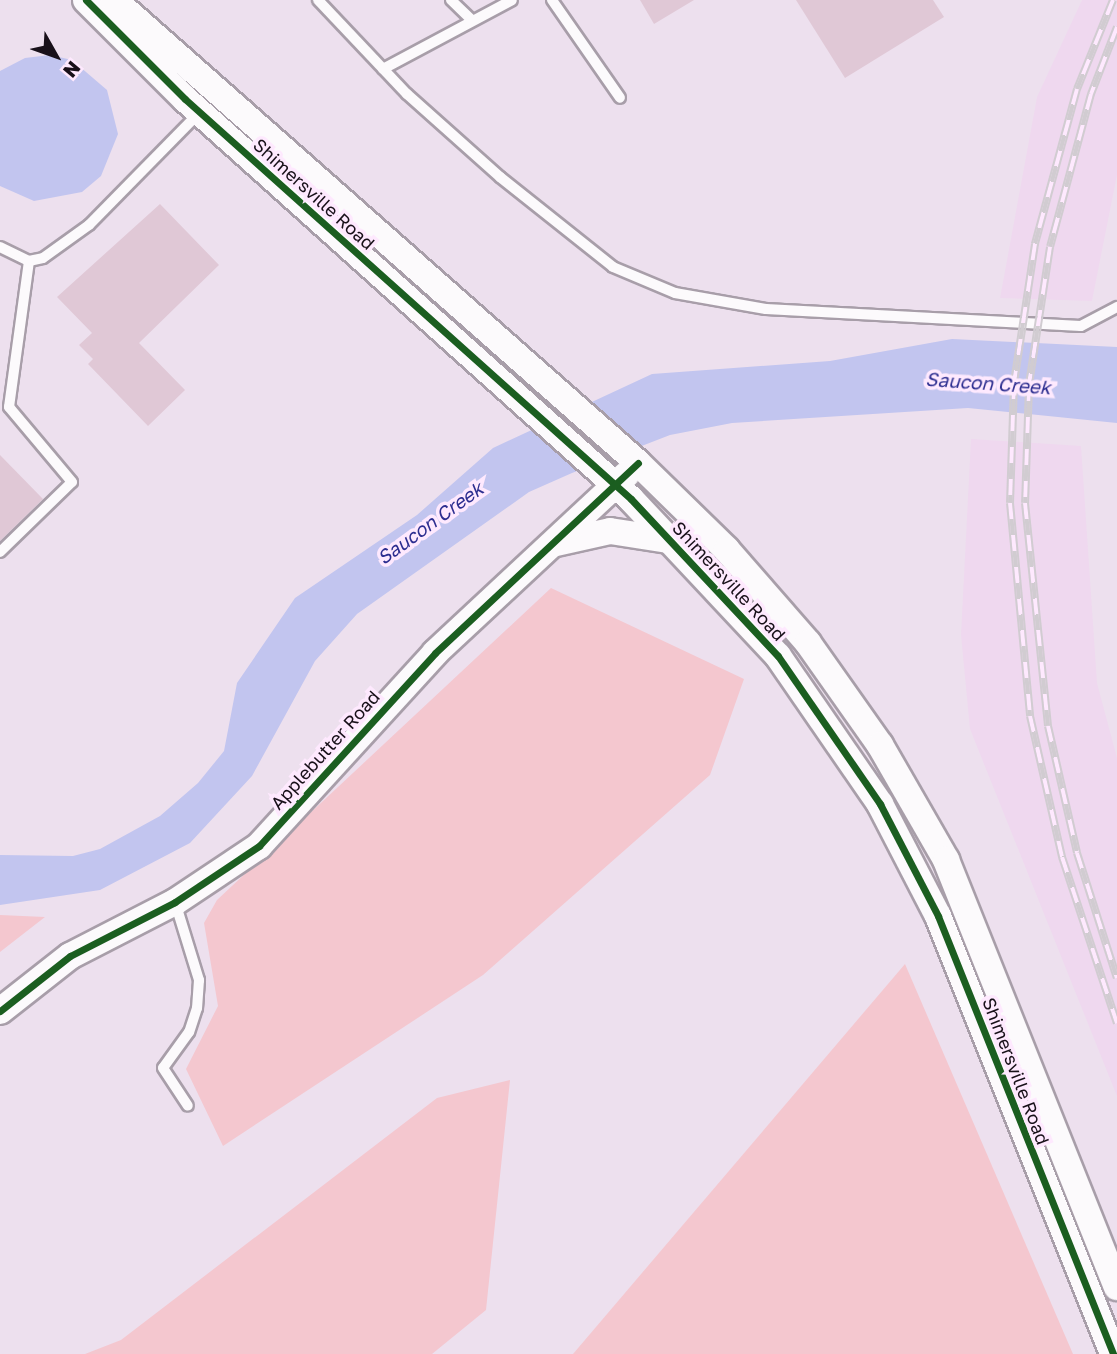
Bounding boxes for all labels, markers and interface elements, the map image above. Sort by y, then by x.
north arrow [21,21,91,91]
text: N [59,57,86,83]
street label: Shimersville Road [249,134,379,254]
water label: Saucon Creek [925,367,1051,399]
water label: Saucon Creek [373,477,487,569]
street label: Shimersville Road [668,517,790,645]
street label: Applebutter Road [266,686,384,814]
street label: Shimersville Road [978,994,1054,1148]

